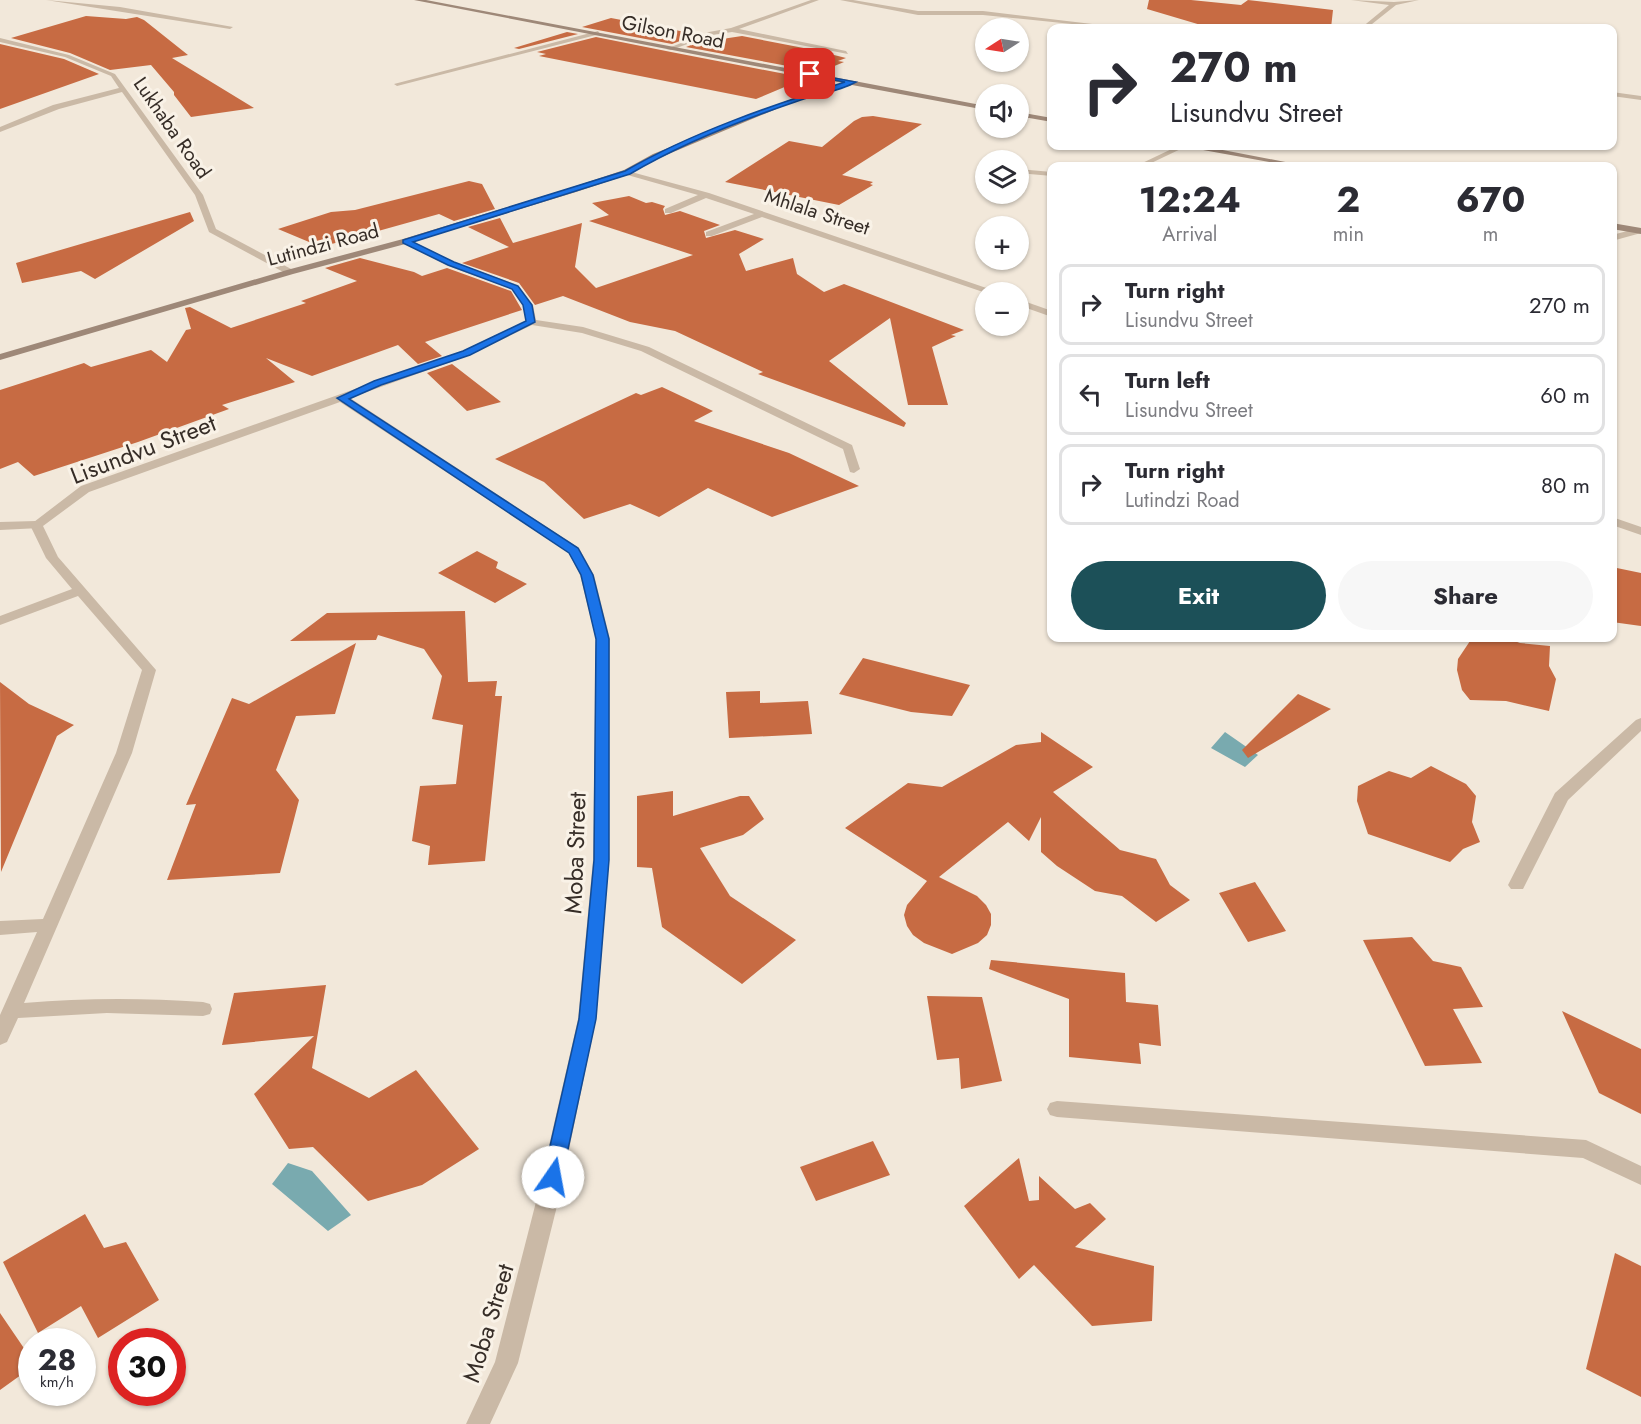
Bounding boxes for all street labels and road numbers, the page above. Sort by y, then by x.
street label: Gilson Road [619,8,727,56]
street label: Lukhaba Road [126,71,218,185]
street label: Mhlala Street [761,181,873,243]
street label: Lutindzi Road [264,216,382,274]
street label: Lisundvu Street [65,405,221,493]
street label: Moba Street [555,791,595,915]
street label: Moba Street [453,1259,523,1387]

